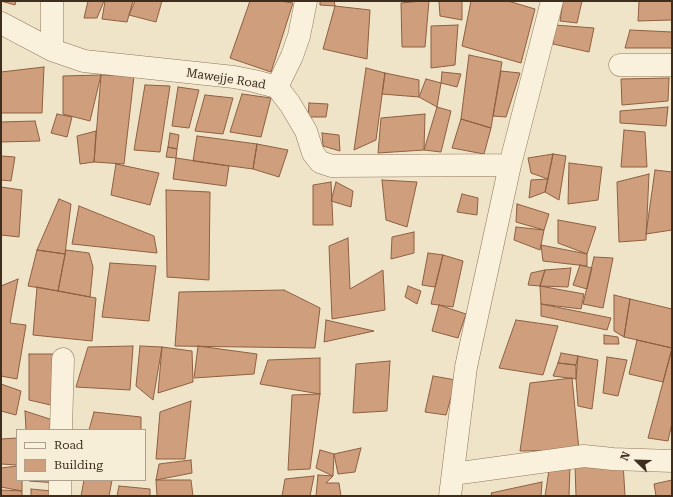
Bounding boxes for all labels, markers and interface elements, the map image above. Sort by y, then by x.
street label: Mawejje Road [185,66,267,92]
legend [16,429,146,481]
text: Road [54,438,83,452]
north arrow [617,441,657,481]
text: N [618,450,633,463]
text: Building [54,458,103,472]

